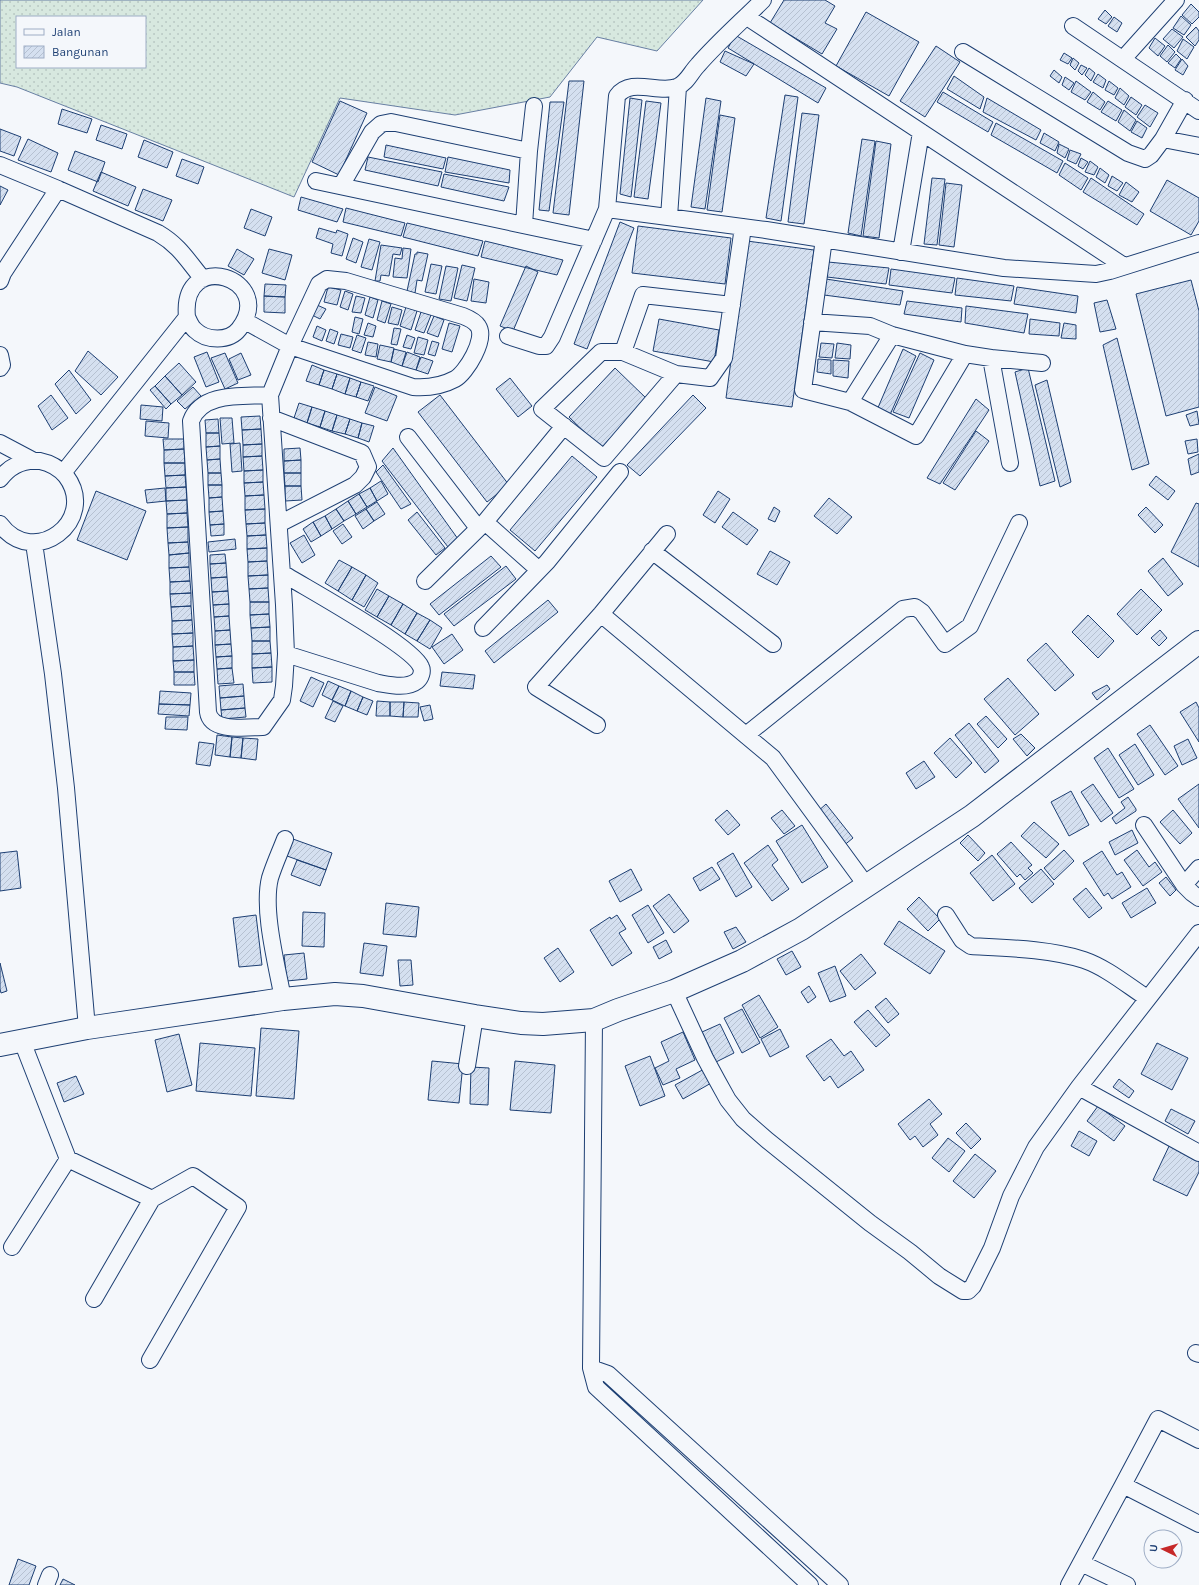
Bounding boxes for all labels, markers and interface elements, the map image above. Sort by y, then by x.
legend [16,16,146,68]
text: Jalan [52,25,81,39]
text: Bangunan [52,45,108,59]
north arrow [1143,1529,1183,1569]
text: U [1147,1544,1160,1553]

